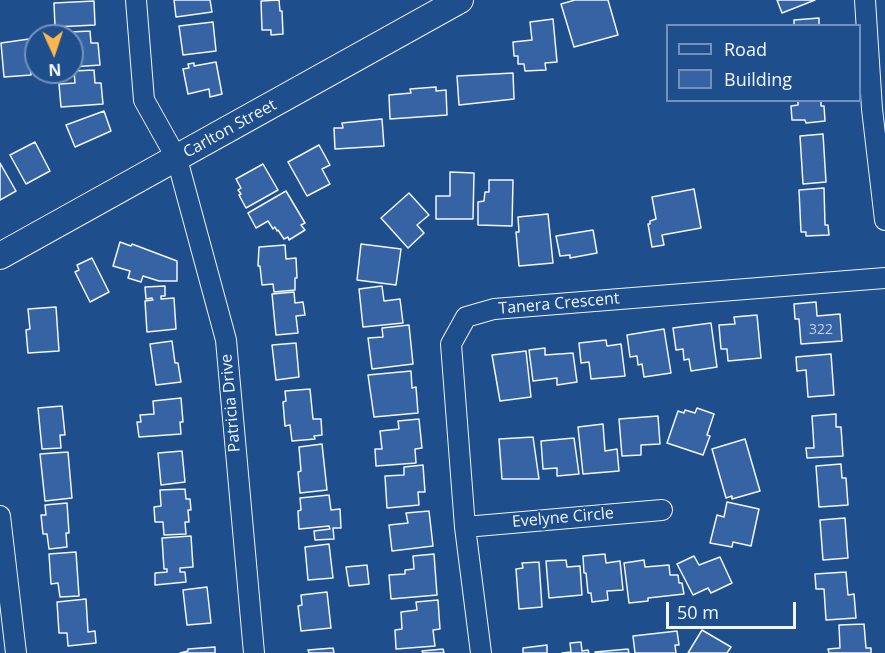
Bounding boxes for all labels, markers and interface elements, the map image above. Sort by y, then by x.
north arrow [24,24,84,84]
legend [666,24,861,102]
text: Road [724,37,767,61]
text: N [48,59,62,81]
text: Building [724,67,792,91]
street label: Carlton Street [180,96,280,162]
street label: Tanera Crescent [498,289,620,319]
house number: 322 [809,322,833,338]
street label: Patricia Drive [217,353,245,453]
street label: Evelyne Circle [511,504,615,532]
scale bar [669,590,800,628]
text: 50 m [677,600,719,624]

